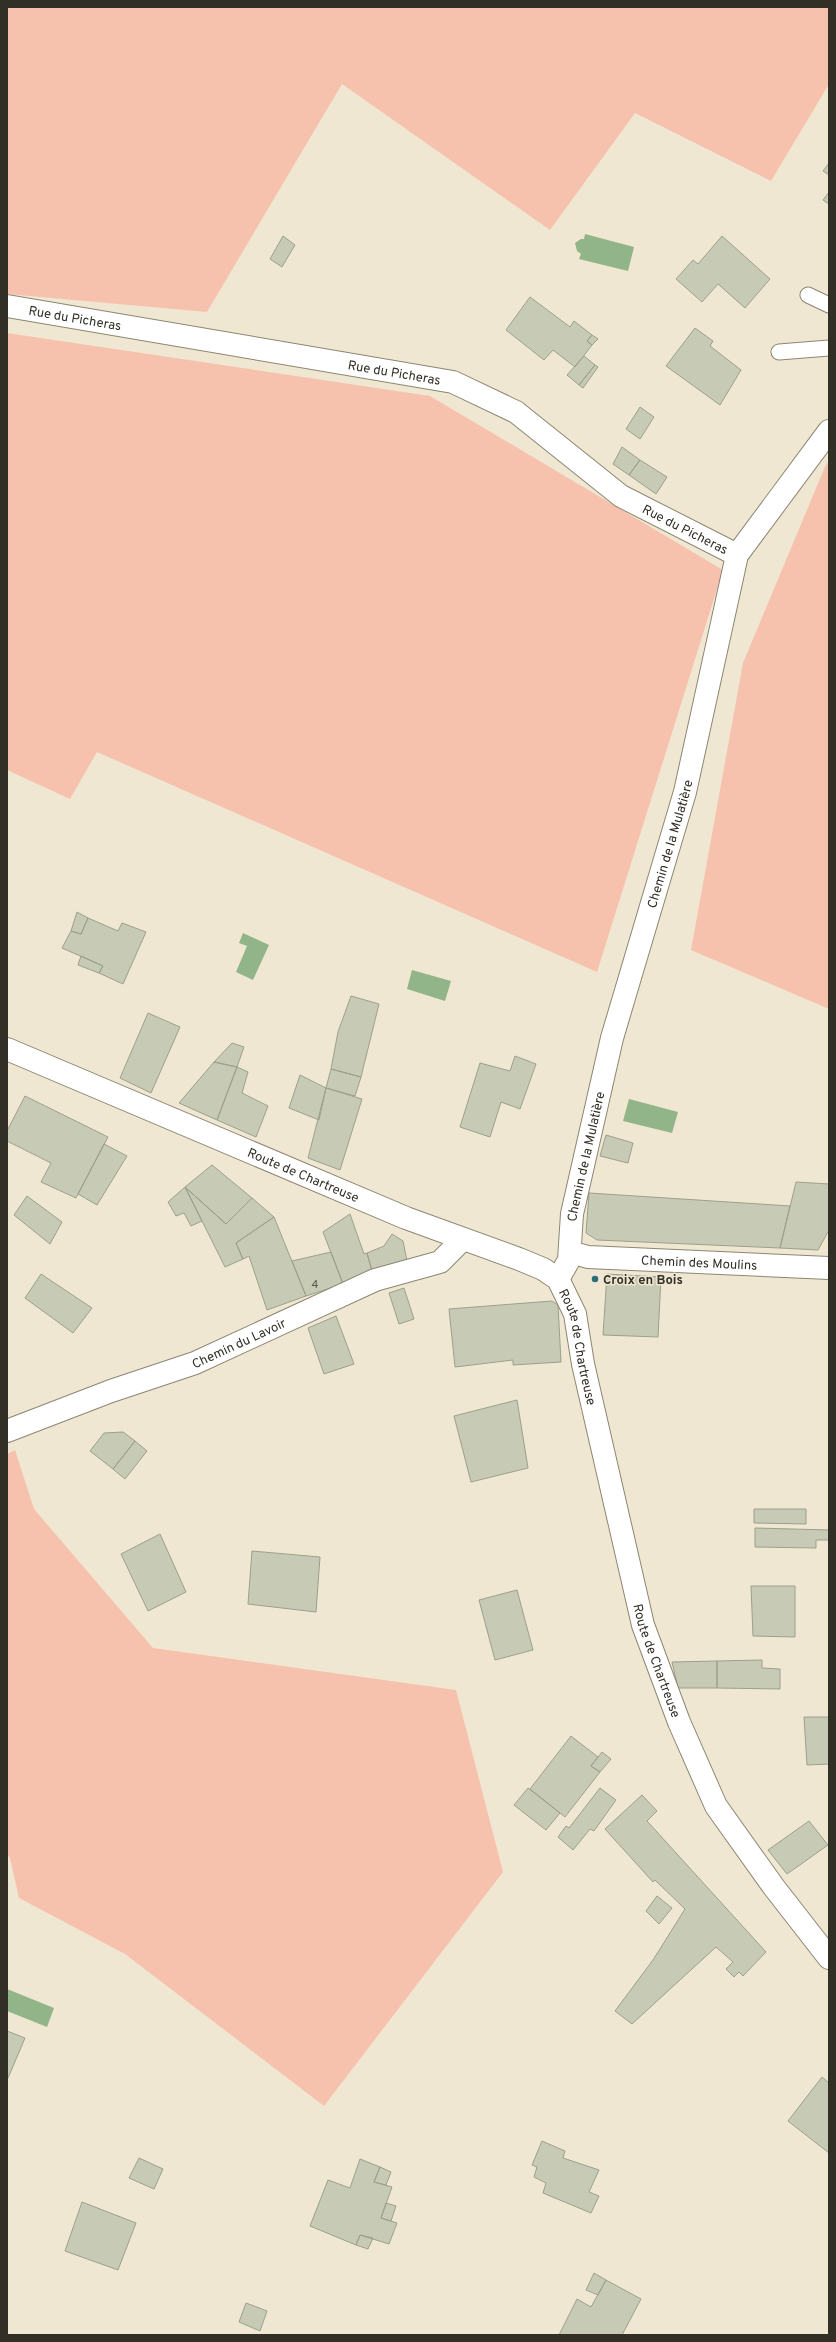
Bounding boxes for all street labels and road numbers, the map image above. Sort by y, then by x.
street label: Rue du Picheras [27,304,122,335]
street label: Rue du Picheras [346,358,442,390]
street label: Rue du Picheras [639,502,730,559]
street label: Chemin de la Mulatière [645,779,697,911]
street label: Chemin de la Mulatière [566,1090,610,1222]
street label: Route de Chartreuse [244,1146,361,1207]
street label: Chemin des Moulins [641,1253,758,1275]
street label: Route de Chartreuse [554,1287,598,1407]
street label: Chemin du Lavoir [190,1316,289,1373]
street label: Route de Chartreuse [628,1602,683,1720]

